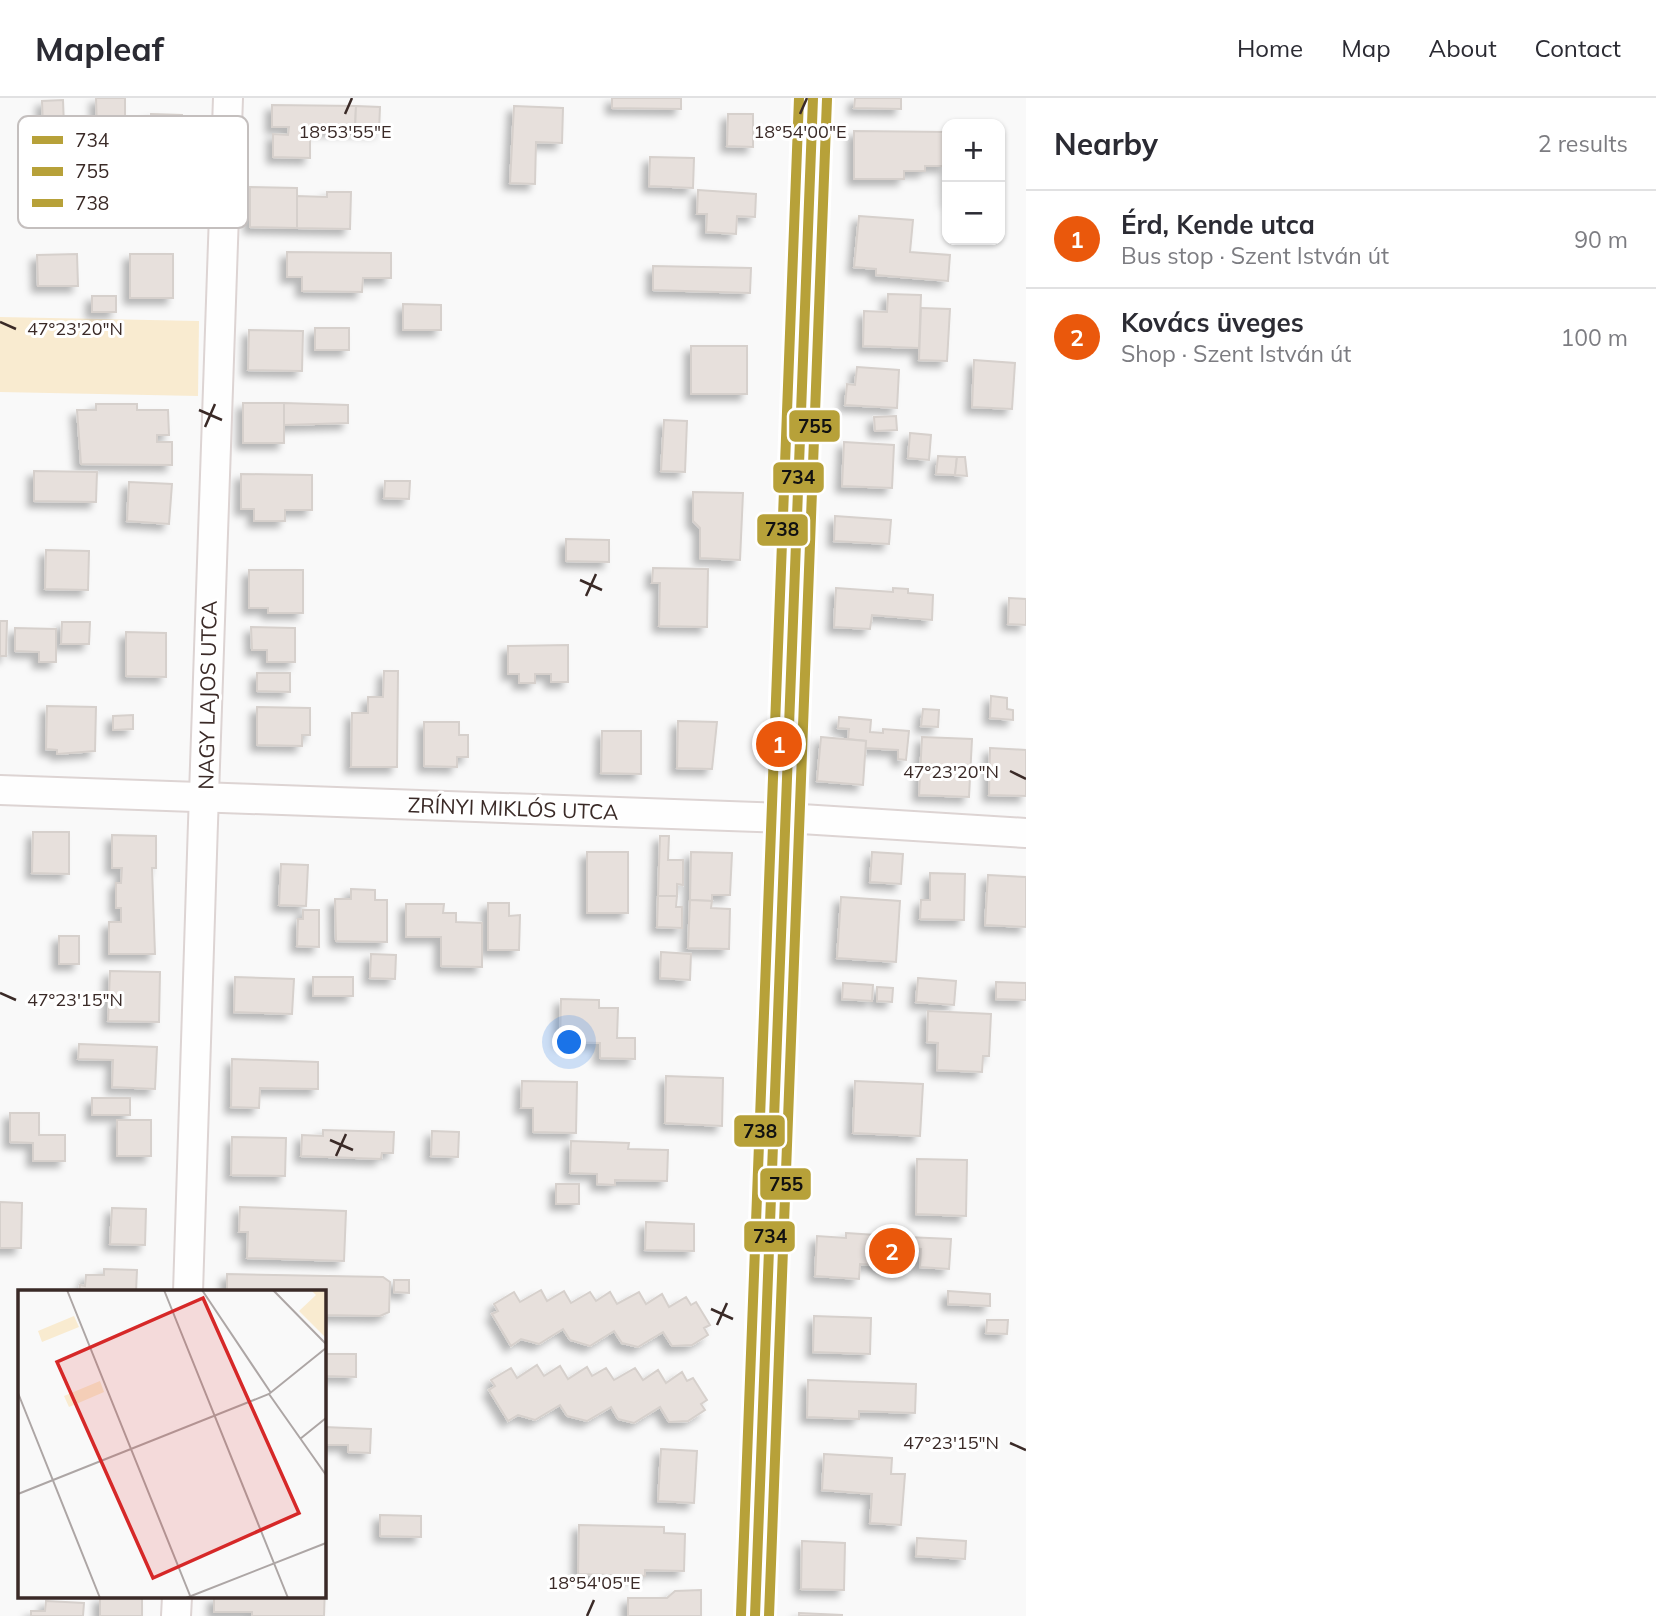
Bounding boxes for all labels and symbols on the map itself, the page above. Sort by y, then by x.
legend [18,116,248,228]
text: 18°53'55"E [298,120,392,143]
text: 18°54'00"E [753,120,847,143]
text: 734 [75,128,109,152]
text: 755 [75,159,109,183]
text: 738 [75,191,109,215]
text: 47°23'20"N [27,317,123,340]
line badge: 755 [788,409,841,443]
text: 755 [798,414,832,438]
line badge: 734 [772,461,825,494]
text: 734 [781,465,816,489]
line badge: 738 [756,513,809,547]
text: 738 [765,517,799,541]
street label: NAGY LAJOS UTCA [192,600,222,790]
pin: 1 [756,718,802,770]
text: 47°23'20"N [903,760,999,783]
street label: ZRÍNYI MIKLÓS UTCA [407,791,619,825]
text: 47°23'15"N [27,988,123,1011]
your location [552,1025,586,1059]
line badge: 738 [733,1114,786,1148]
text: 738 [743,1119,777,1143]
line badge: 755 [759,1167,812,1201]
text: 755 [769,1172,803,1196]
line badge: 734 [743,1220,796,1253]
text: 734 [753,1224,788,1248]
pin: 2 [869,1225,915,1277]
inset map [18,1290,326,1598]
text: 47°23'15"N [903,1431,999,1454]
text: 18°54'05"E [547,1571,641,1594]

